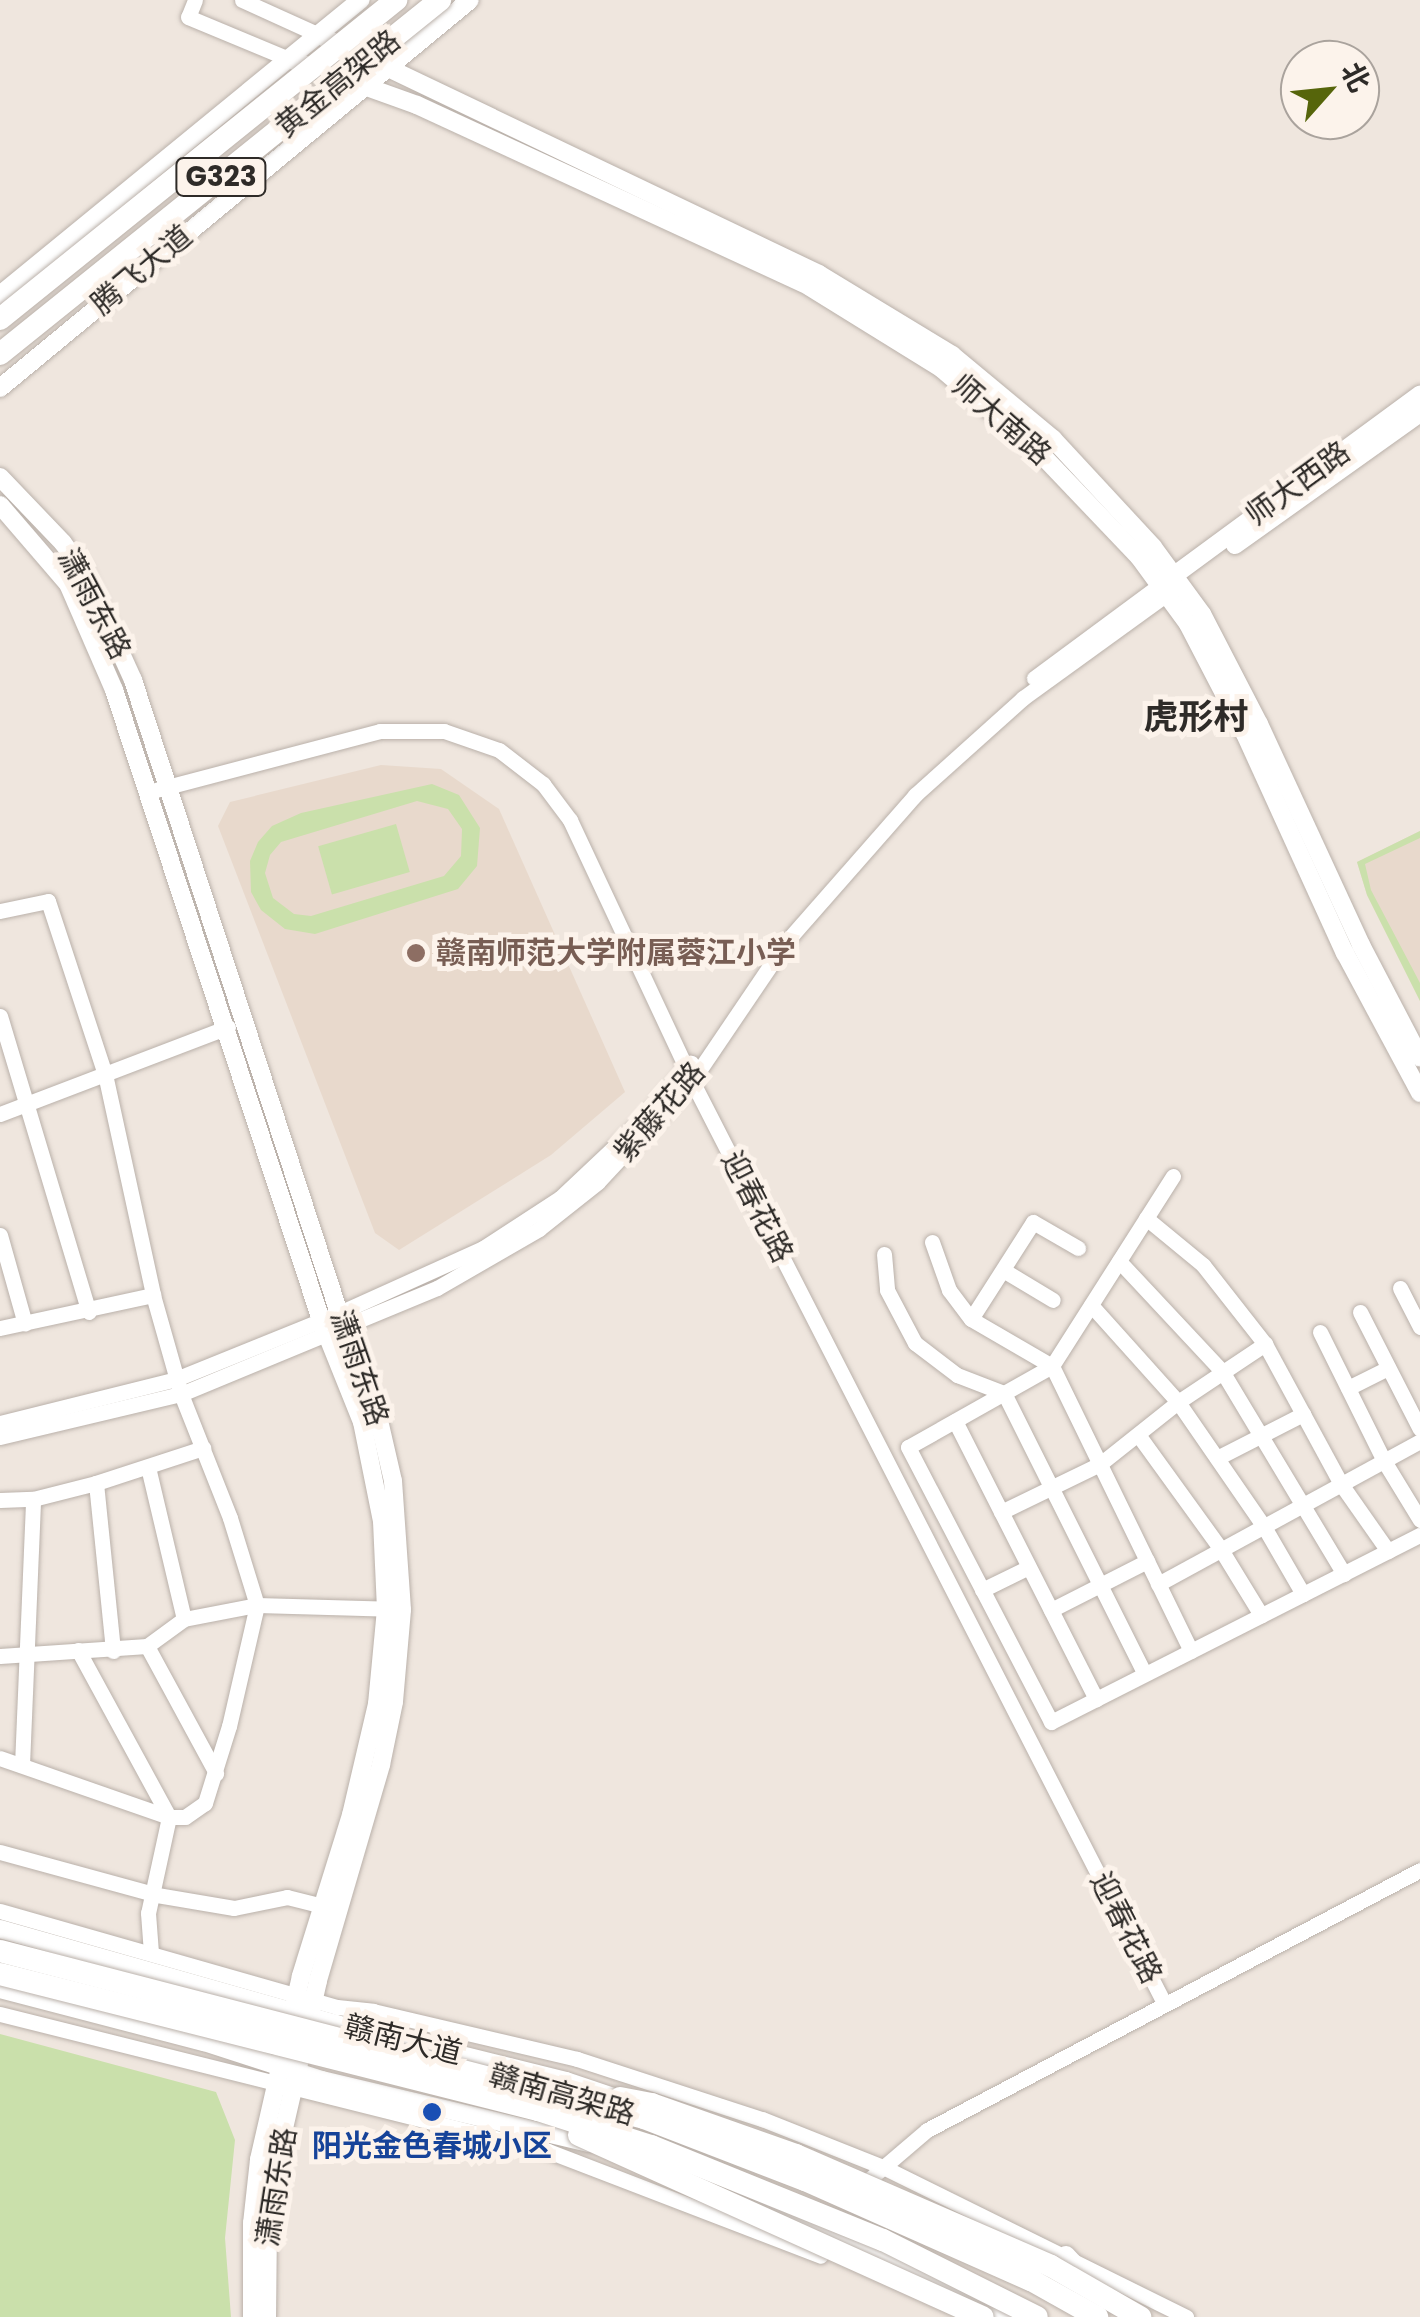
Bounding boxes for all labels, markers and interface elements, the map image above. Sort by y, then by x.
street label: 黄金高架路 [268,23,408,145]
north arrow [1280,40,1380,140]
text: 北 [1332,56,1379,98]
road number: G323 [174,154,268,200]
street label: 腾飞大道 [84,218,200,322]
street label: 师大南路 [944,367,1058,473]
street label: 师大西路 [1239,434,1357,534]
street label: 潇雨东路 [50,543,138,665]
district label: 虎形村 [1144,696,1248,738]
place label: 赣南师范大学附属蓉江小学 [436,935,796,971]
marker: 赣南师范大学附属蓉江小学 [405,942,427,964]
street label: 紫藤花路 [607,1055,713,1169]
street label: 迎春花路 [714,1145,800,1269]
street label: 潇雨东路 [322,1305,396,1431]
street label: 迎春花路 [1083,1866,1169,1990]
street label: 赣南大道 [340,2008,466,2072]
street label: 赣南高架路 [485,2057,639,2133]
marker: 阳光金色春城小区 [421,2101,443,2123]
street label: 潇雨东路 [250,2125,304,2249]
place label: 阳光金色春城小区 [312,2128,552,2164]

